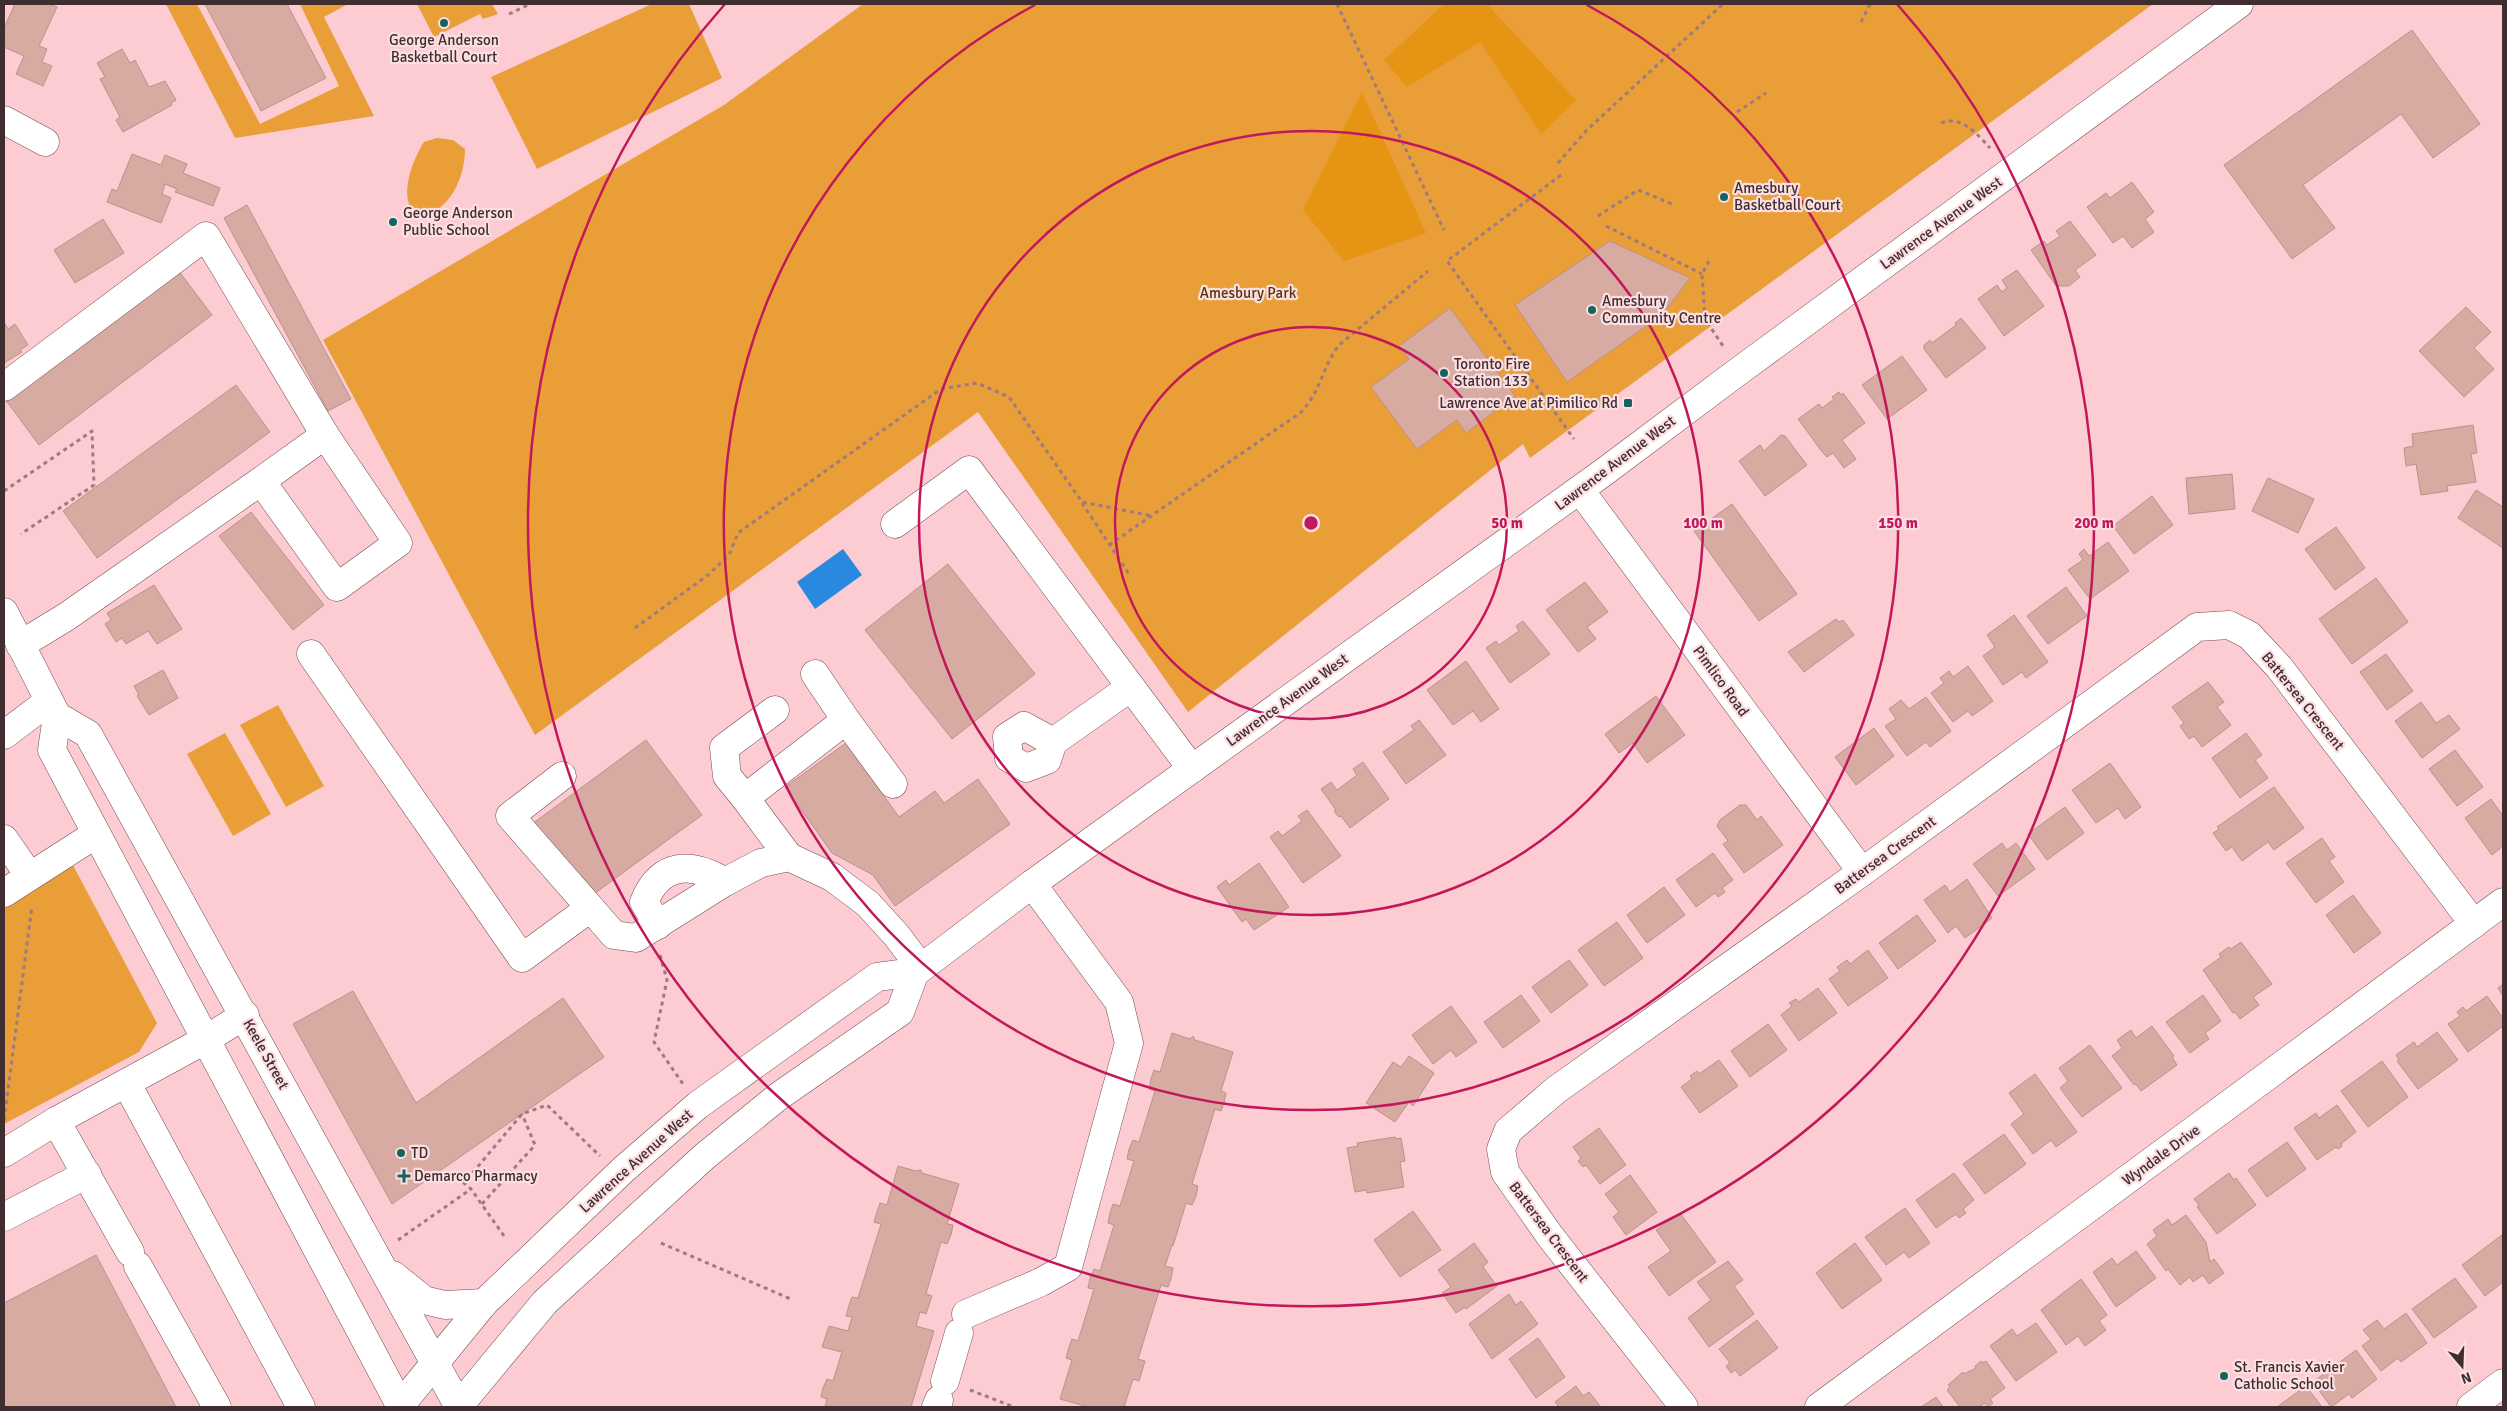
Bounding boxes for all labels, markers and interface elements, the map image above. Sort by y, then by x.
marker: George Anderson Basketball Court [438,17,450,29]
place label: George Anderson Basketball Court [389,31,499,66]
street label: Lawrence Avenue West [1877,173,2005,273]
place label: Amesbury Basketball Court [1734,179,1841,214]
marker: Amesbury Basketball Court [1718,191,1730,203]
place label: George Anderson Public School [403,204,513,239]
marker: George Anderson Public School [387,216,399,228]
park label: Amesbury Park [1200,284,1297,302]
place label: Amesbury Community Centre [1602,292,1721,327]
marker: Amesbury Community Centre [1586,304,1598,316]
place label: Toronto Fire Station 133 [1454,355,1530,390]
marker: Toronto Fire Station 133 [1438,367,1450,379]
place label: Lawrence Ave at Pimilico Rd [1439,394,1618,412]
marker: Lawrence Ave at Pimilico Rd [1622,397,1634,409]
street label: Lawrence Avenue West [1551,412,1679,514]
centre of rings [1302,514,1320,532]
text: 50 m [1491,514,1523,532]
text: 100 m [1683,514,1723,532]
text: 150 m [1878,514,1918,532]
text: 200 m [2074,514,2114,532]
street label: Pimlico Road [1689,642,1753,720]
street label: Battersea Crescent [2258,648,2348,754]
street label: Lawrence Avenue West [1223,650,1351,750]
street label: Battersea Crescent [1831,812,1939,898]
street label: Keele Street [239,1016,293,1092]
street label: Lawrence Avenue West [576,1105,696,1217]
street label: Wyndale Drive [2118,1121,2204,1189]
place label: TD [411,1144,428,1162]
marker: TD [395,1147,407,1159]
place label: Demarco Pharmacy [414,1167,538,1185]
marker: Demarco Pharmacy [398,1170,410,1182]
street label: Battersea Crescent [1505,1178,1593,1286]
north arrow [2437,1341,2487,1391]
place label: St. Francis Xavier Catholic School [2234,1358,2345,1393]
text: N [2459,1368,2473,1387]
marker: St. Francis Xavier Catholic School [2218,1370,2230,1382]

